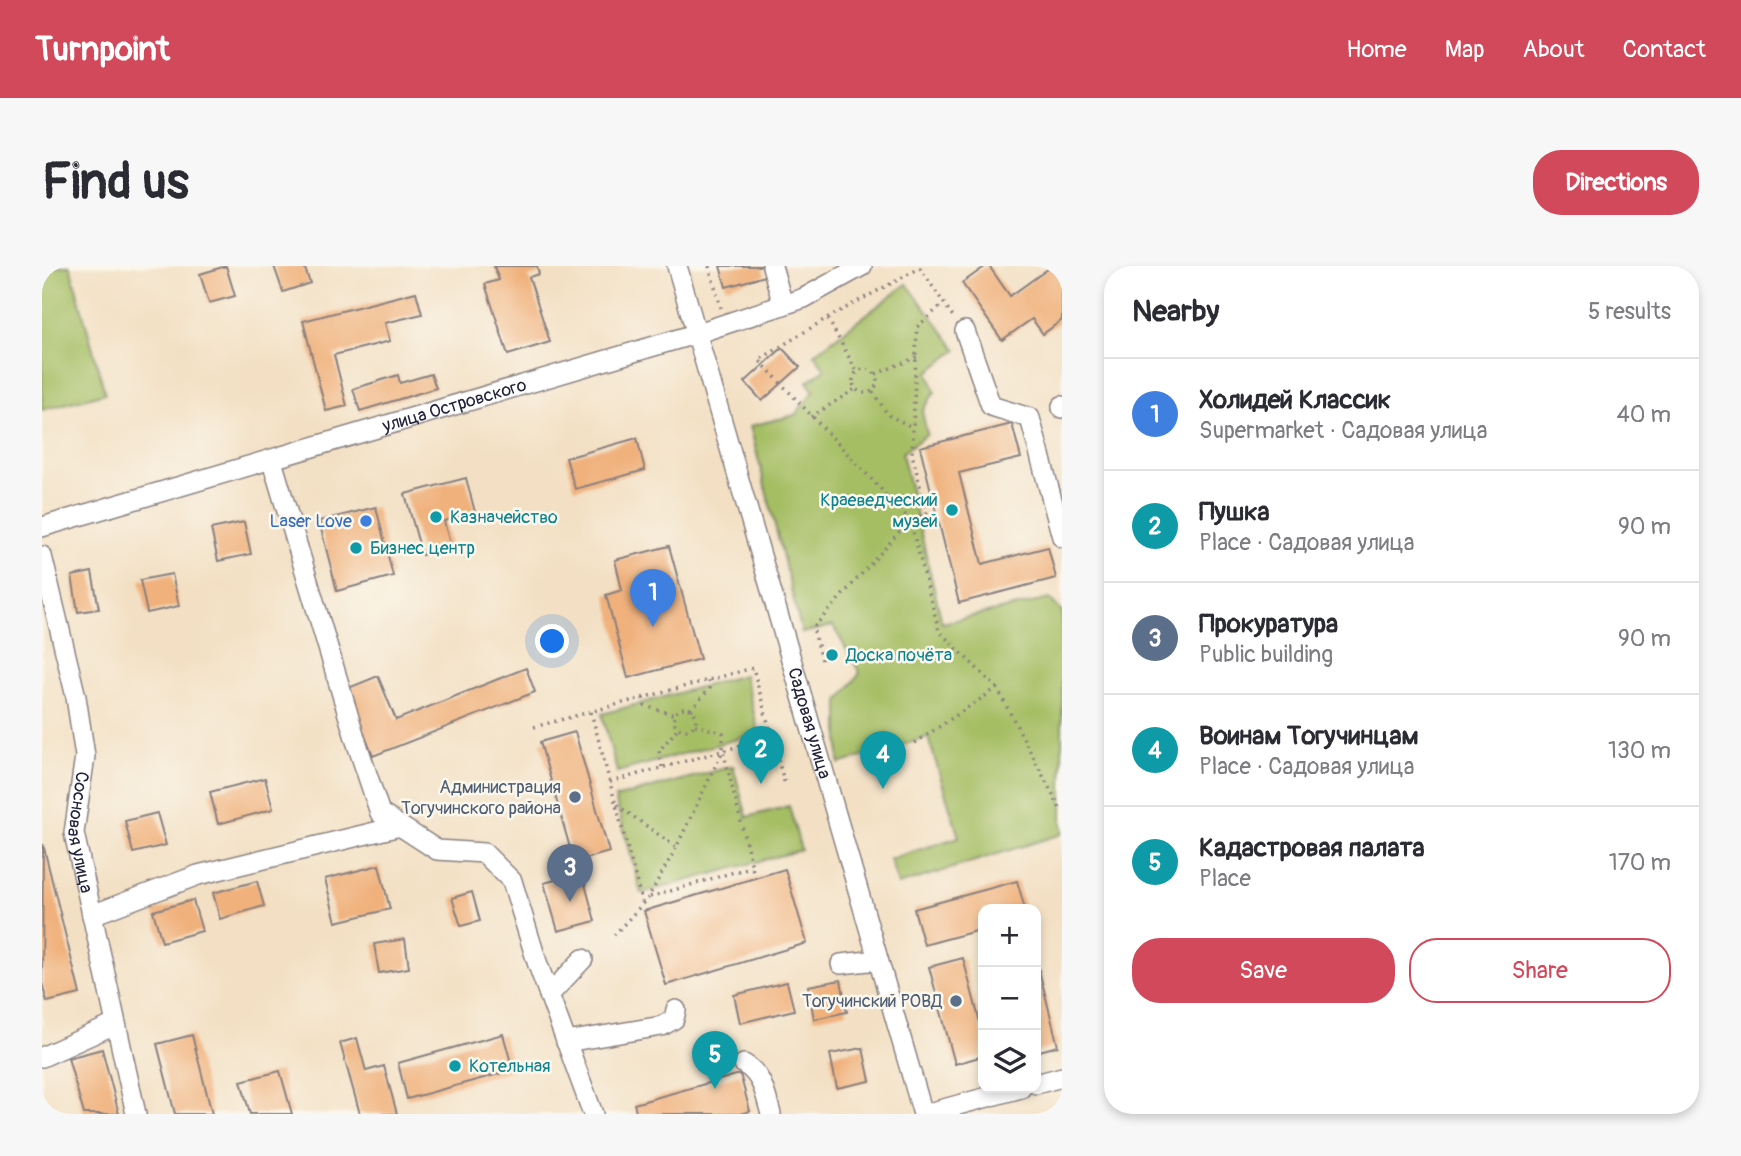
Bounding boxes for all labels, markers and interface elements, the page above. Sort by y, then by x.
text: Turnpoint [35,29,170,70]
text: Home [1346,35,1407,64]
text: Map [1445,35,1485,64]
text: About [1523,35,1585,64]
text: Contact [1623,35,1706,64]
button: Directions [1533,150,1699,215]
text: Find us [42,152,189,213]
text: Nearby [1132,293,1219,330]
text: 5 results [1588,297,1671,326]
street label: улица Островского [379,373,529,438]
text: Холидей Классик [1199,384,1391,416]
text: 1 [1151,400,1160,429]
text: 40 m [1617,400,1671,429]
text: Supermarket · Садовая улица [1199,416,1487,445]
place label: Краеведческий музей [820,489,938,533]
text: Пушка [1199,496,1270,528]
marker: Краеведческий музей [944,502,960,518]
place label: Казначейство [450,506,558,529]
marker: Казначейство [428,509,444,525]
place label: Laser Love [269,510,352,533]
text: 2 [1149,512,1161,541]
text: 90 m [1618,512,1671,541]
marker: Laser Love [358,513,374,529]
text: Place · Садовая улица [1199,528,1414,557]
place label: Бизнес центр [370,537,475,560]
marker: Бизнес центр [348,540,364,556]
pin: 1 [630,569,676,627]
text: Прокуратура [1199,608,1338,640]
your location [535,624,569,658]
text: 3 [1149,624,1161,653]
text: 90 m [1618,624,1671,653]
text: Public building [1199,640,1333,669]
place label: Доска почёта [845,644,952,667]
marker: Доска почёта [824,647,840,663]
street label: Садовая улица [783,665,837,781]
text: Воинам Тогучинцам [1199,720,1419,752]
pin: 2 [738,726,784,784]
pin: 4 [860,731,906,789]
text: 4 [1148,736,1162,765]
text: 130 m [1608,736,1671,765]
text: Place · Садовая улица [1199,752,1414,781]
street label: Сосновая улица [62,770,98,895]
place label: Администрация Тогучинского района [401,776,561,820]
marker: Администрация Тогучинского района [567,789,583,805]
text: Кадастровая палата [1199,832,1425,864]
pin: 3 [547,844,593,902]
text: 5 [1149,848,1161,877]
text: 170 m [1609,848,1671,877]
text: Place [1199,864,1251,893]
map controls [978,904,1041,1093]
button: + [978,904,1041,967]
button: Save [1132,938,1395,1003]
button: Share [1409,938,1671,1003]
button: − [978,967,1041,1030]
place label: Тогучинский РОВД [802,990,942,1013]
marker: Тогучинский РОВД [948,993,964,1009]
button: layers [978,1030,1041,1093]
pin: 5 [692,1031,738,1089]
place label: Котельная [469,1055,550,1078]
marker: Котельная [447,1058,463,1074]

